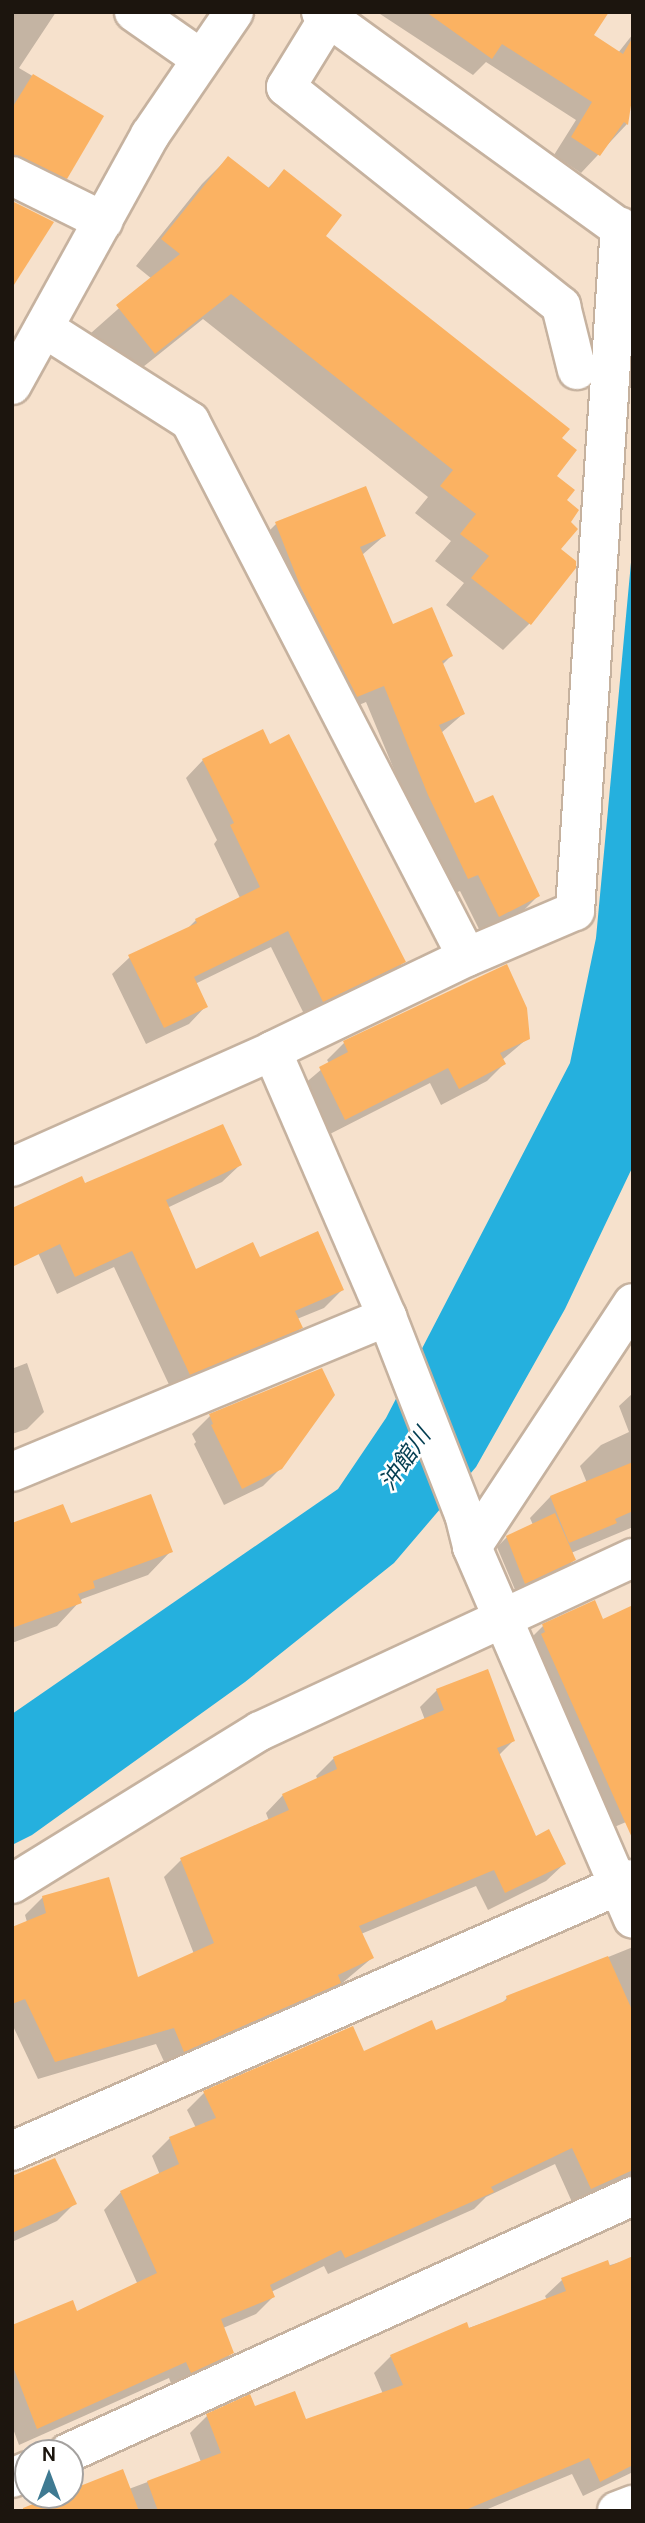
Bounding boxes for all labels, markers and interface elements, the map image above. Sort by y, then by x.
water label: 沖館川 [374,1423,436,1495]
north arrow [14,2439,84,2509]
text: N [42,2442,56,2467]

